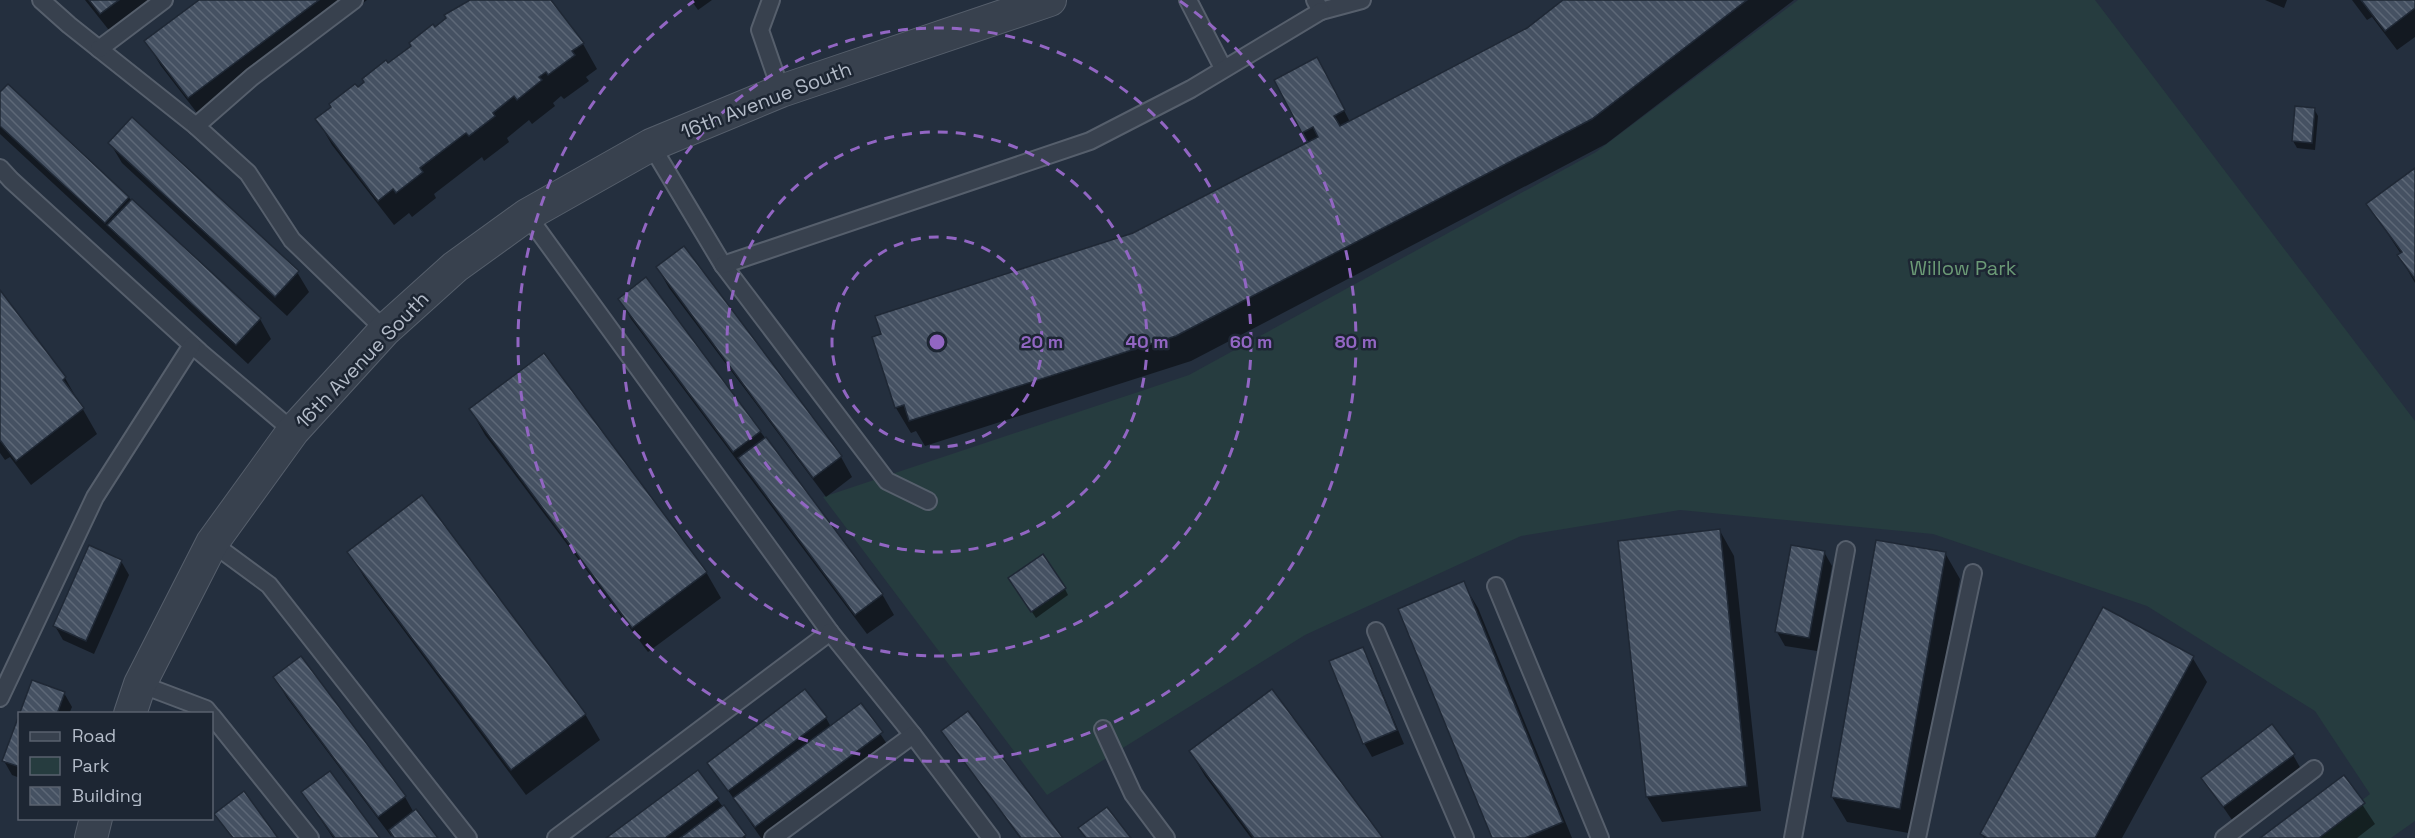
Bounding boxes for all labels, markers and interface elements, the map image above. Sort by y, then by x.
street label: 16th Avenue South [677,55,855,145]
park label: Willow Park [1909,255,2017,281]
street label: 16th Avenue South [290,286,434,434]
text: 20 m [1021,330,1063,353]
text: 40 m [1125,330,1169,353]
text: 60 m [1230,330,1272,353]
text: 80 m [1335,330,1377,353]
centre of rings [927,332,947,352]
legend [18,712,213,820]
text: Road [72,724,116,747]
text: Park [72,754,110,777]
text: Building [72,784,142,807]

